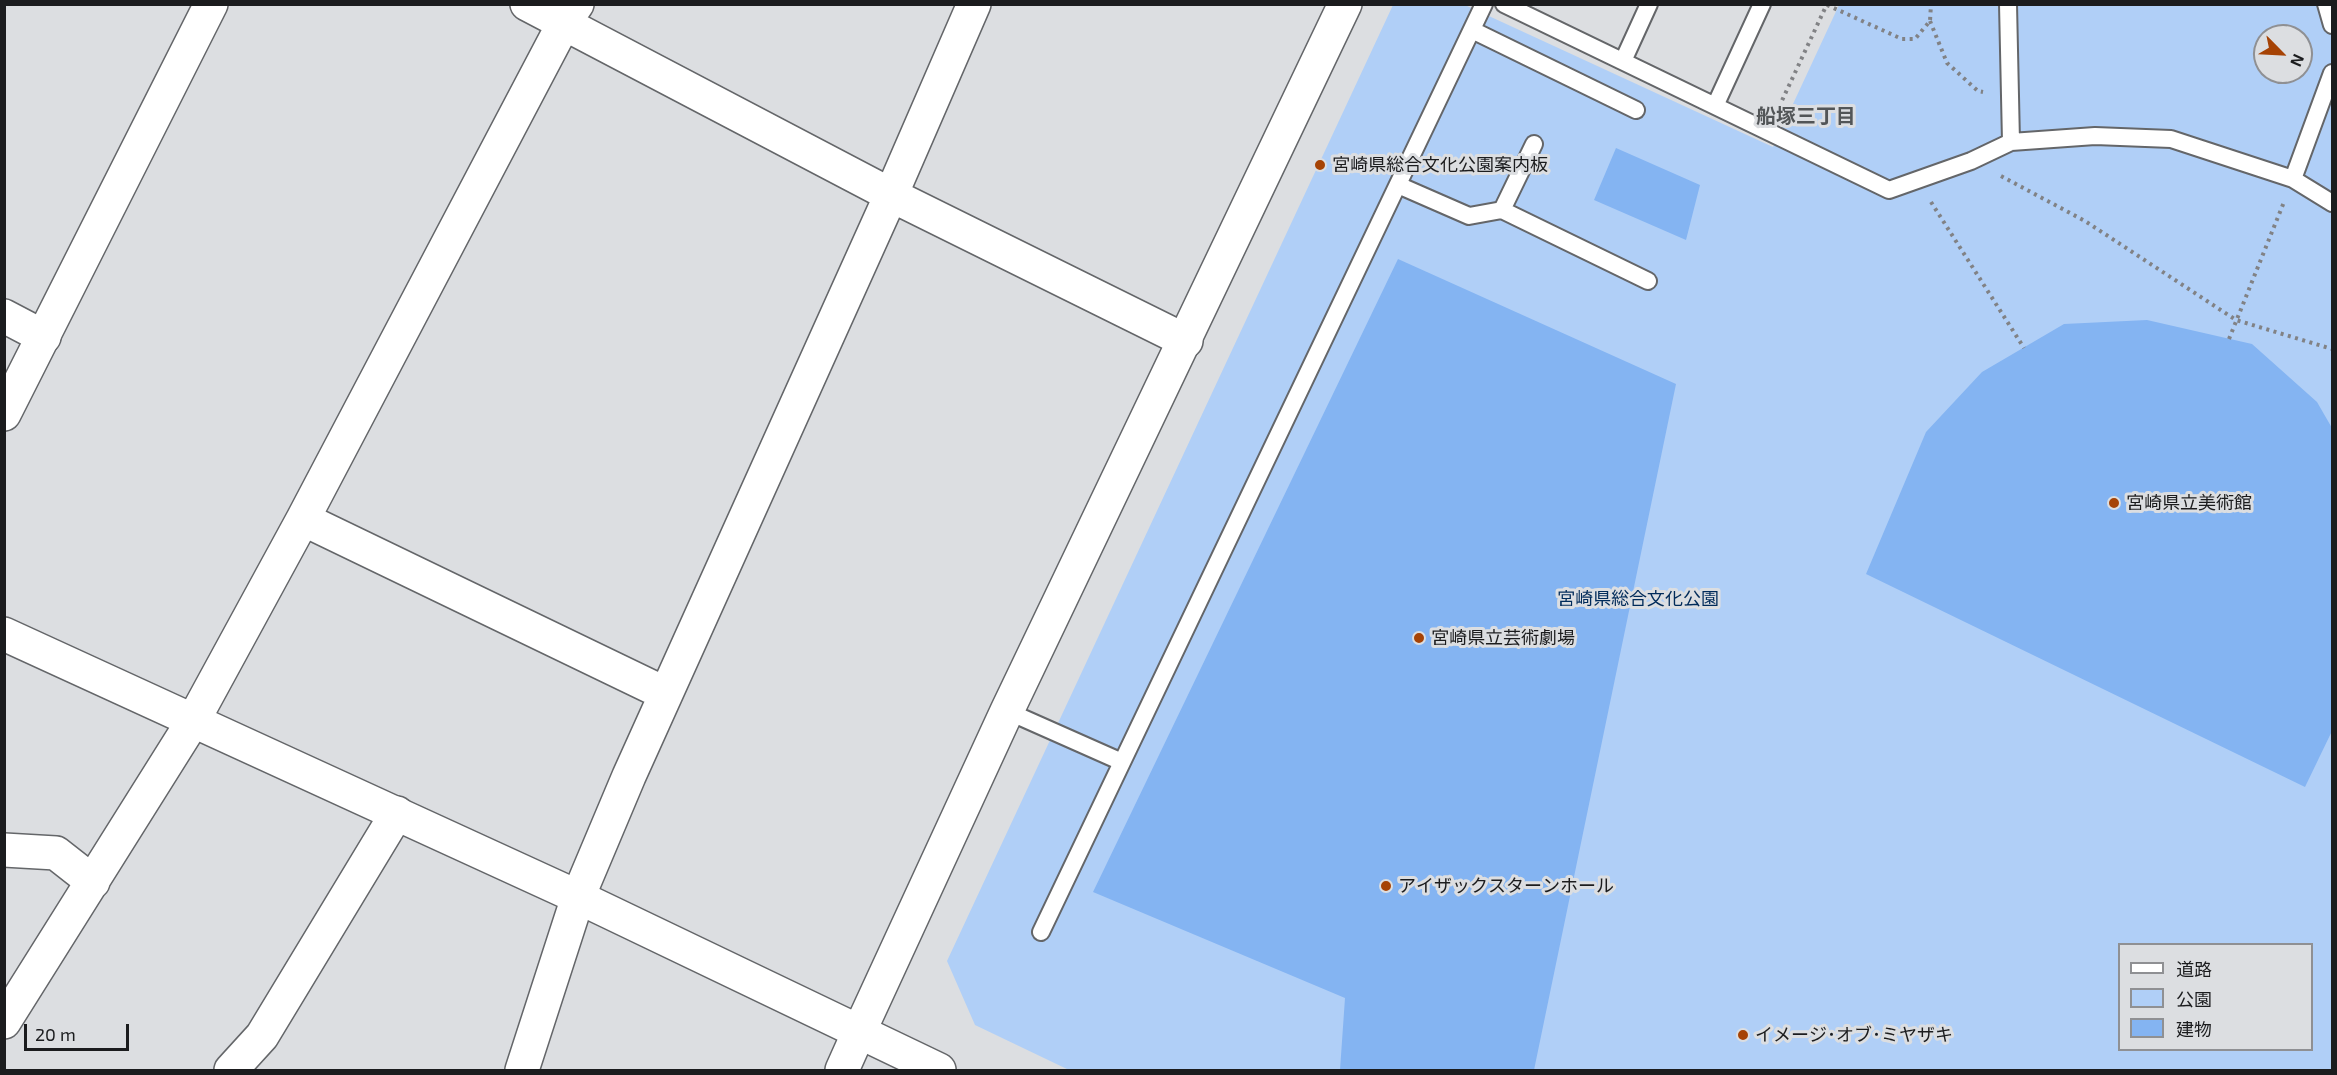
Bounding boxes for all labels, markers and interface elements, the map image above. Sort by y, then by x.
north arrow [2253,24,2313,84]
text: N [2287,52,2309,70]
district label: 船塚三丁目 [1756,104,1856,128]
place label: 宮崎県総合文化公園案内板 [1332,154,1548,176]
marker: 宮崎県総合文化公園案内板 [1313,158,1327,172]
place label: 宮崎県立美術館 [2126,492,2252,514]
marker: 宮崎県立美術館 [2107,496,2121,510]
park label: 宮崎県総合文化公園 [1557,588,1719,610]
place label: 宮崎県立芸術劇場 [1431,627,1575,649]
marker: 宮崎県立芸術劇場 [1412,631,1426,645]
place label: アイザックスターンホール [1398,875,1614,897]
marker: アイザックスターンホール [1379,879,1393,893]
legend [2118,943,2313,1051]
text: 道路 [2176,958,2212,980]
text: 公園 [2176,988,2212,1010]
scale bar [27,1012,132,1050]
text: 建物 [2176,1018,2212,1040]
text: 20 m [35,1023,76,1045]
place label: イメージ･オブ･ミヤザキ [1755,1024,1953,1046]
marker: イメージ･オブ･ミヤザキ [1736,1028,1750,1042]

